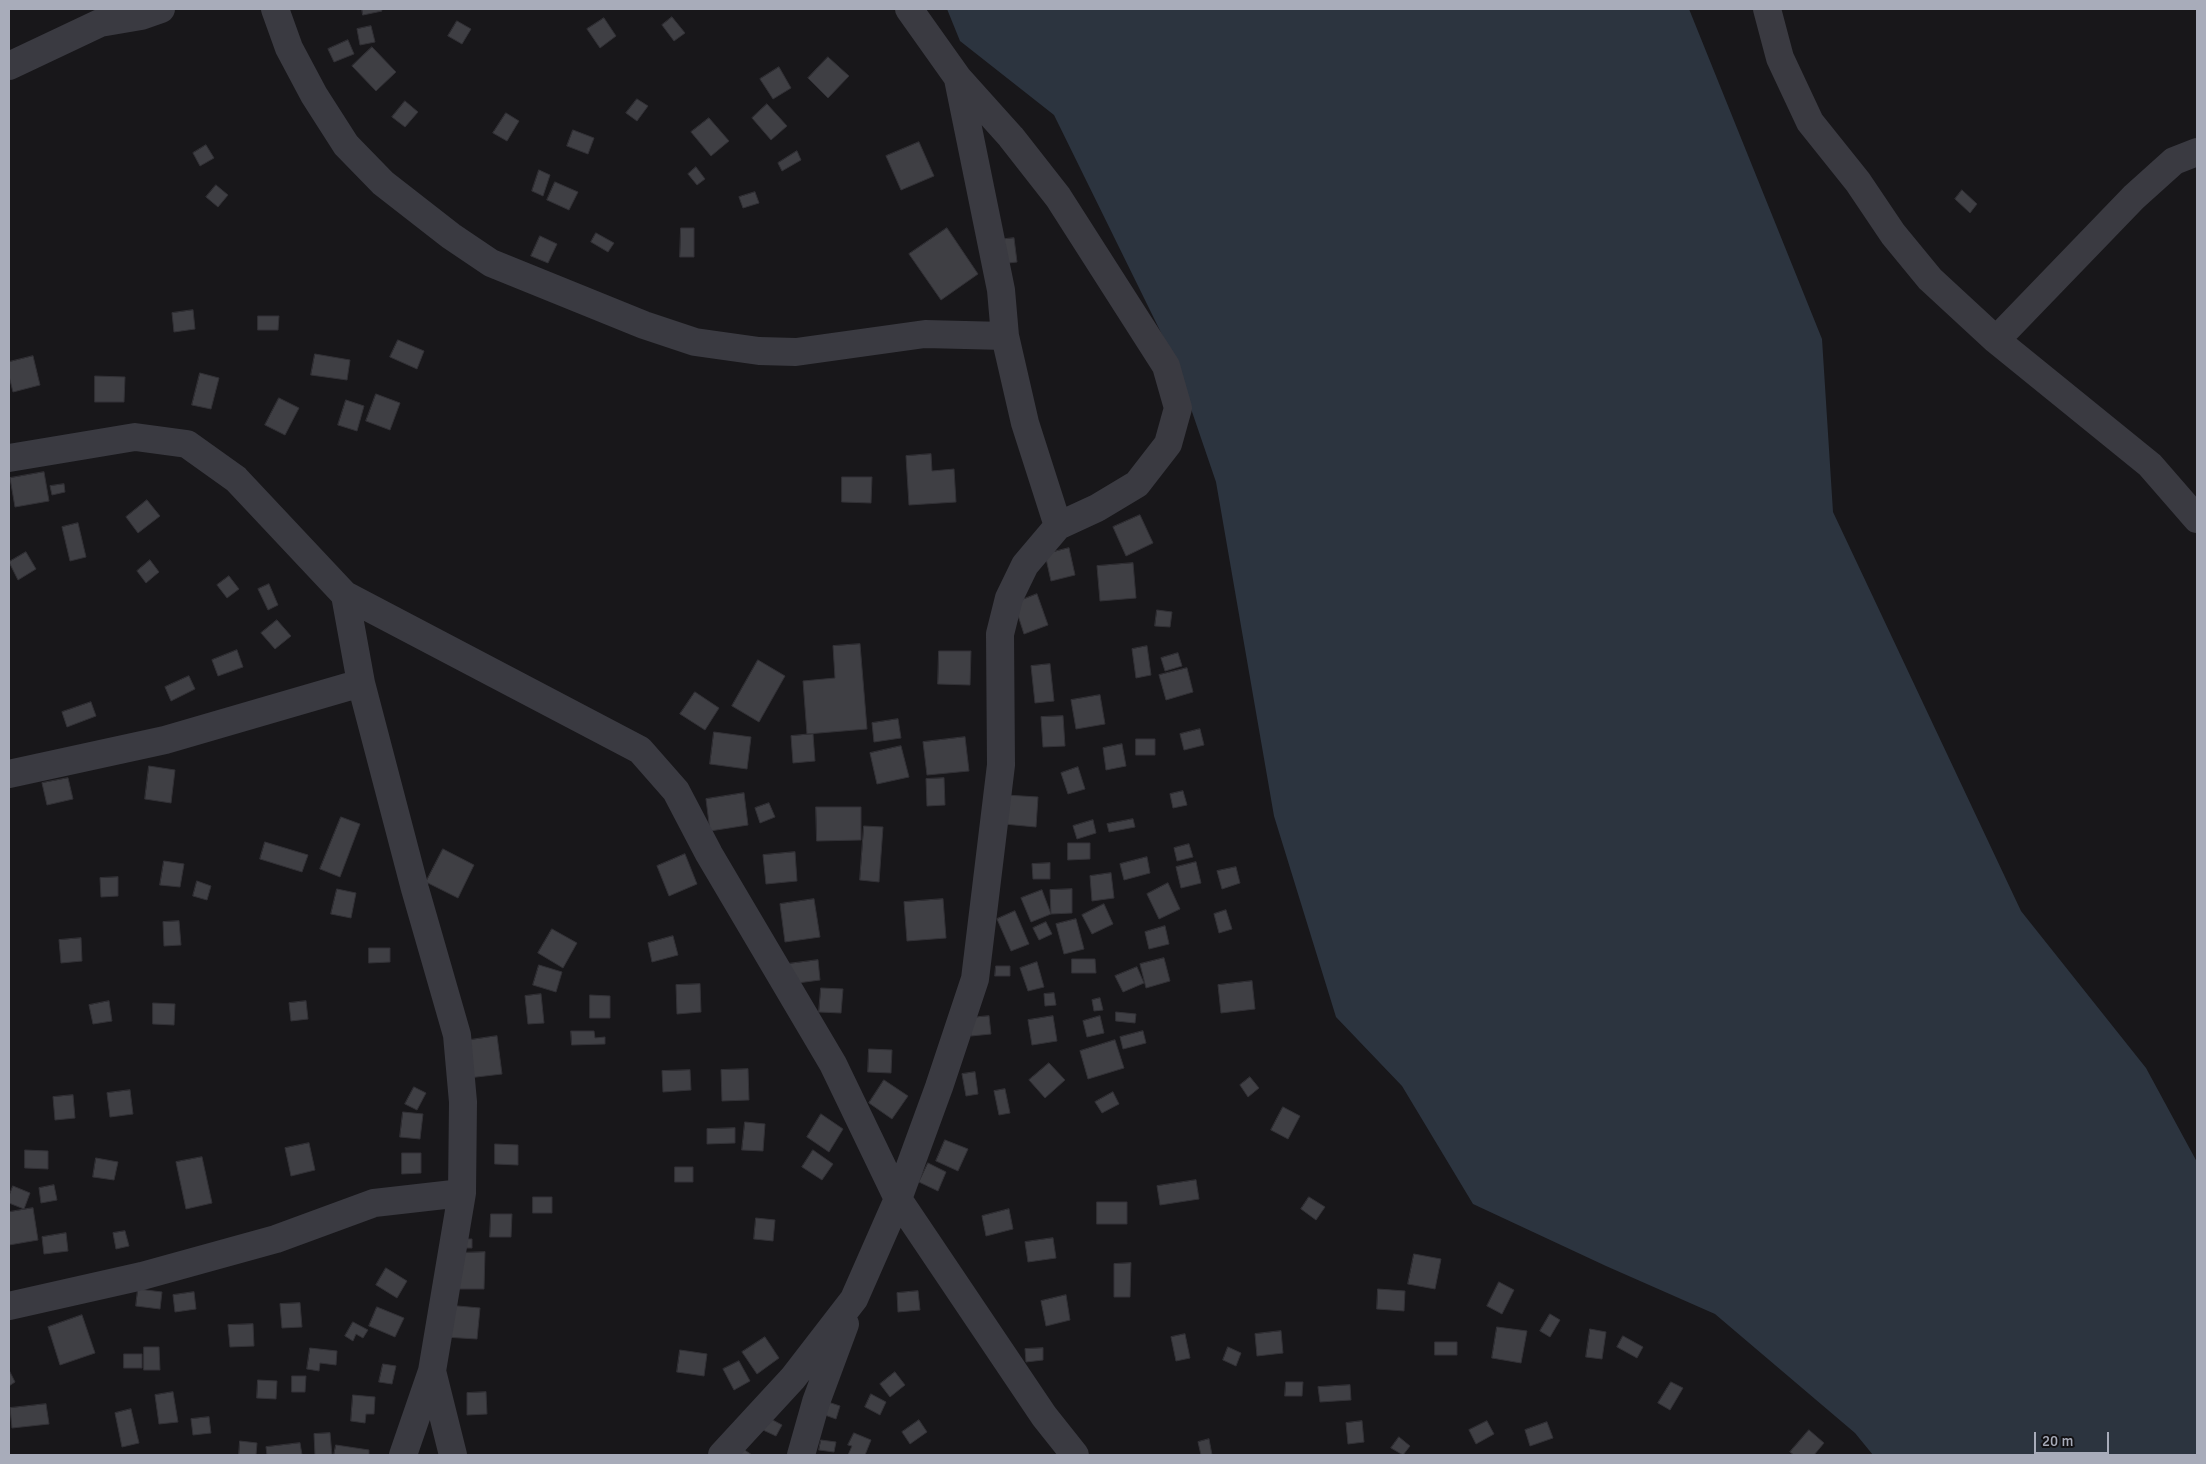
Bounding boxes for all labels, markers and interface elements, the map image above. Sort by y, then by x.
scale bar [2036,1422,2111,1454]
text: 20 m [2042,1432,2073,1450]

